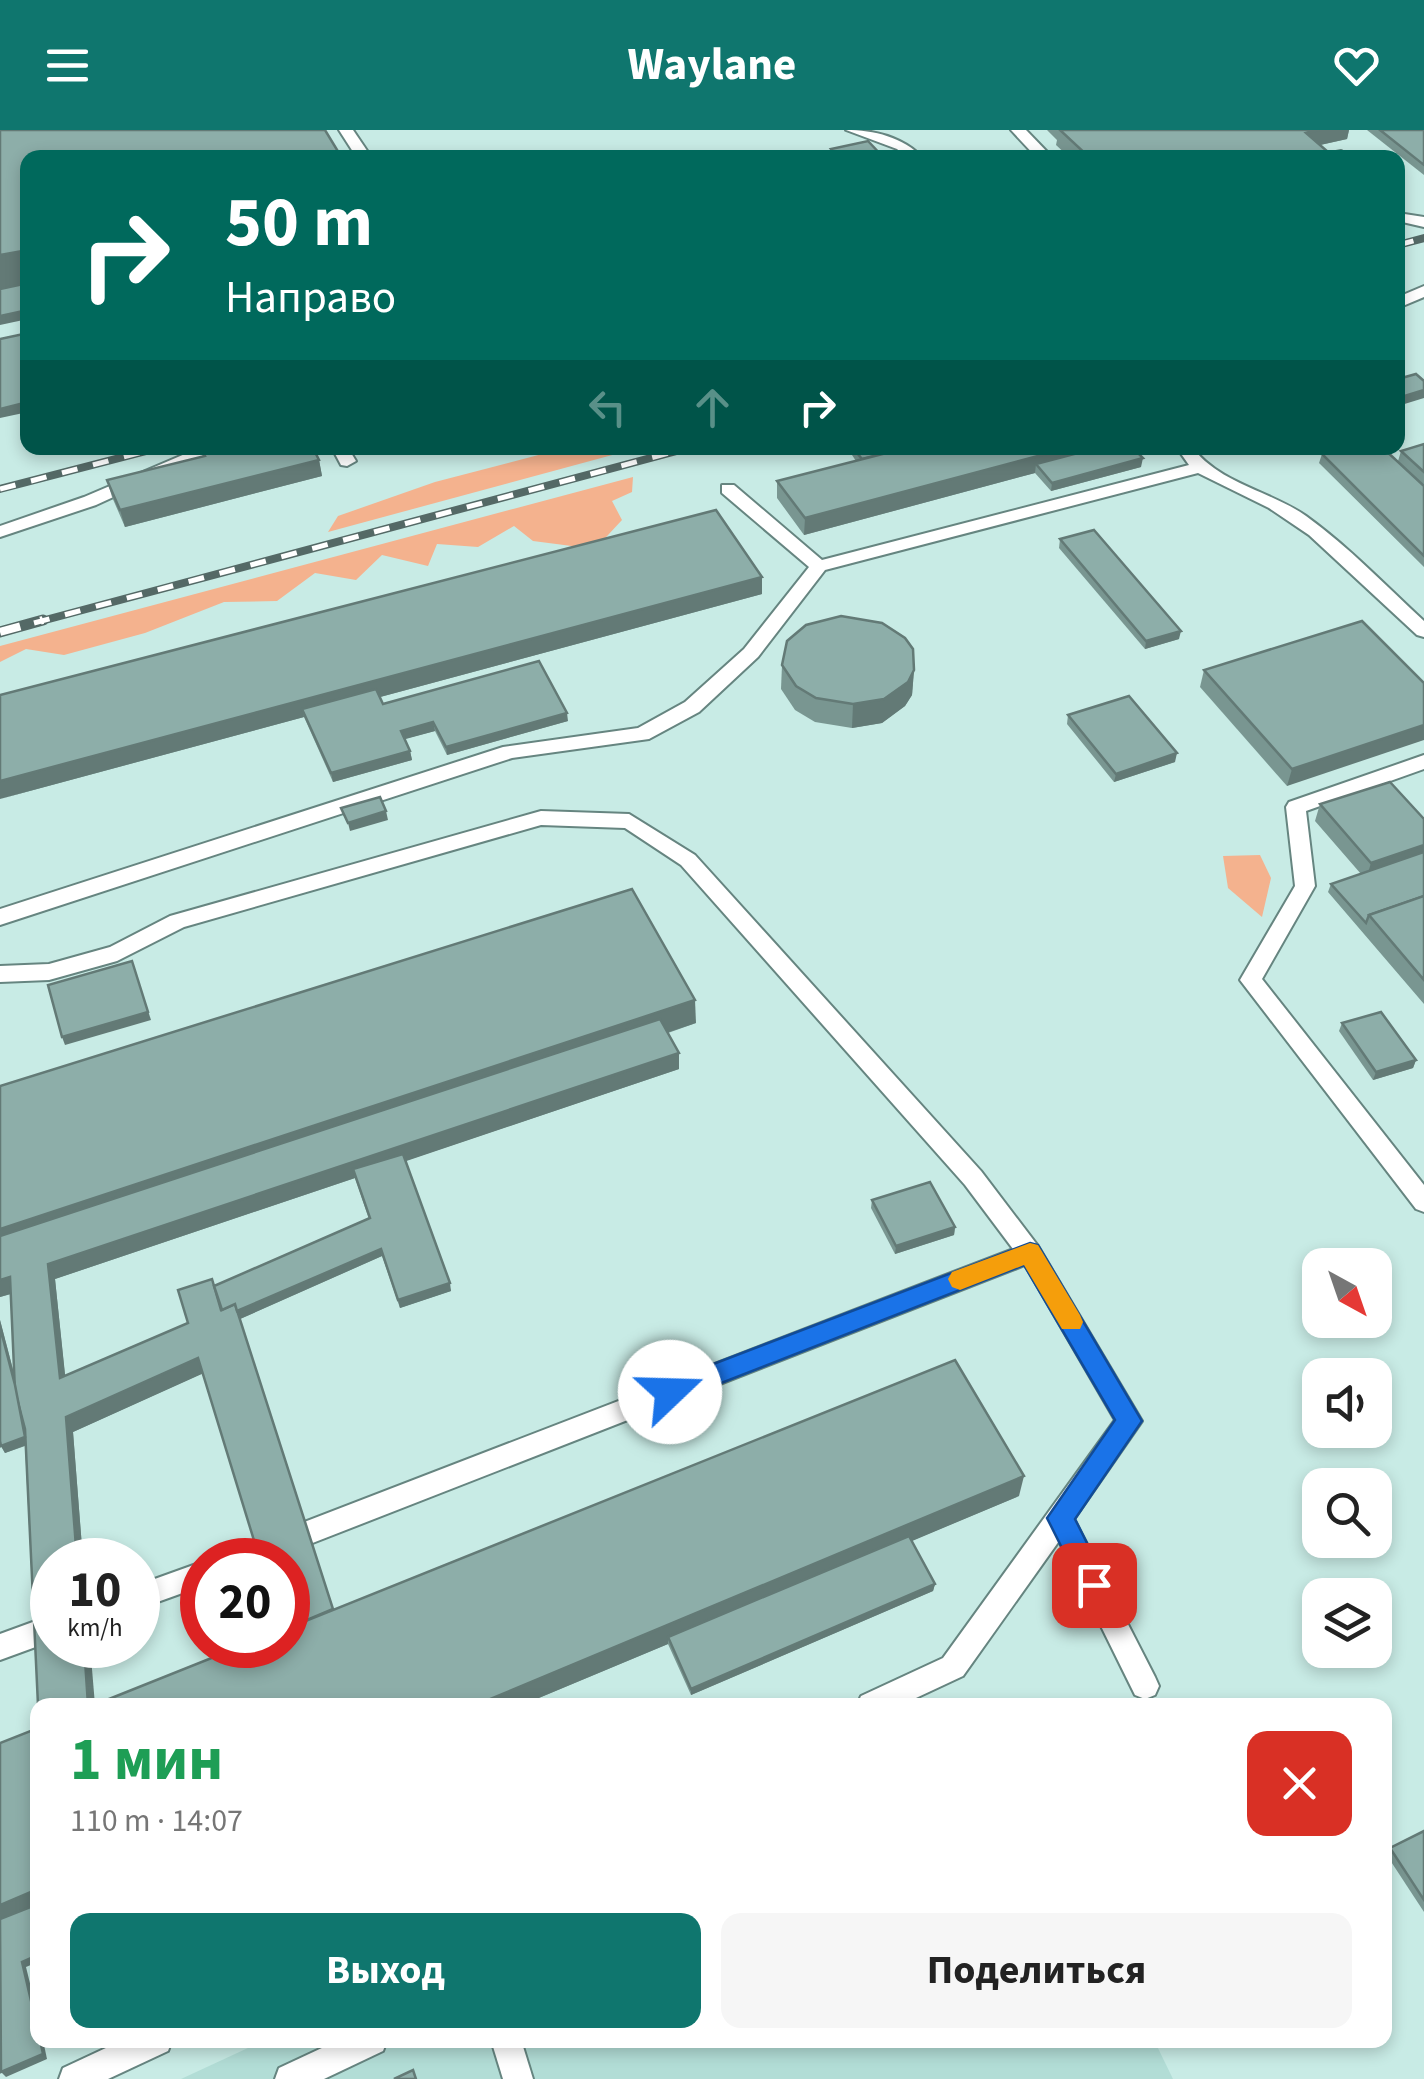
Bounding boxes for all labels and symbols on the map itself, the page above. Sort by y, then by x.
north arrow [1302,1248,1392,1338]
position arrow [618,1340,722,1444]
speed limit sign: 20 [180,1538,310,1668]
pin [1052,1543,1137,1628]

